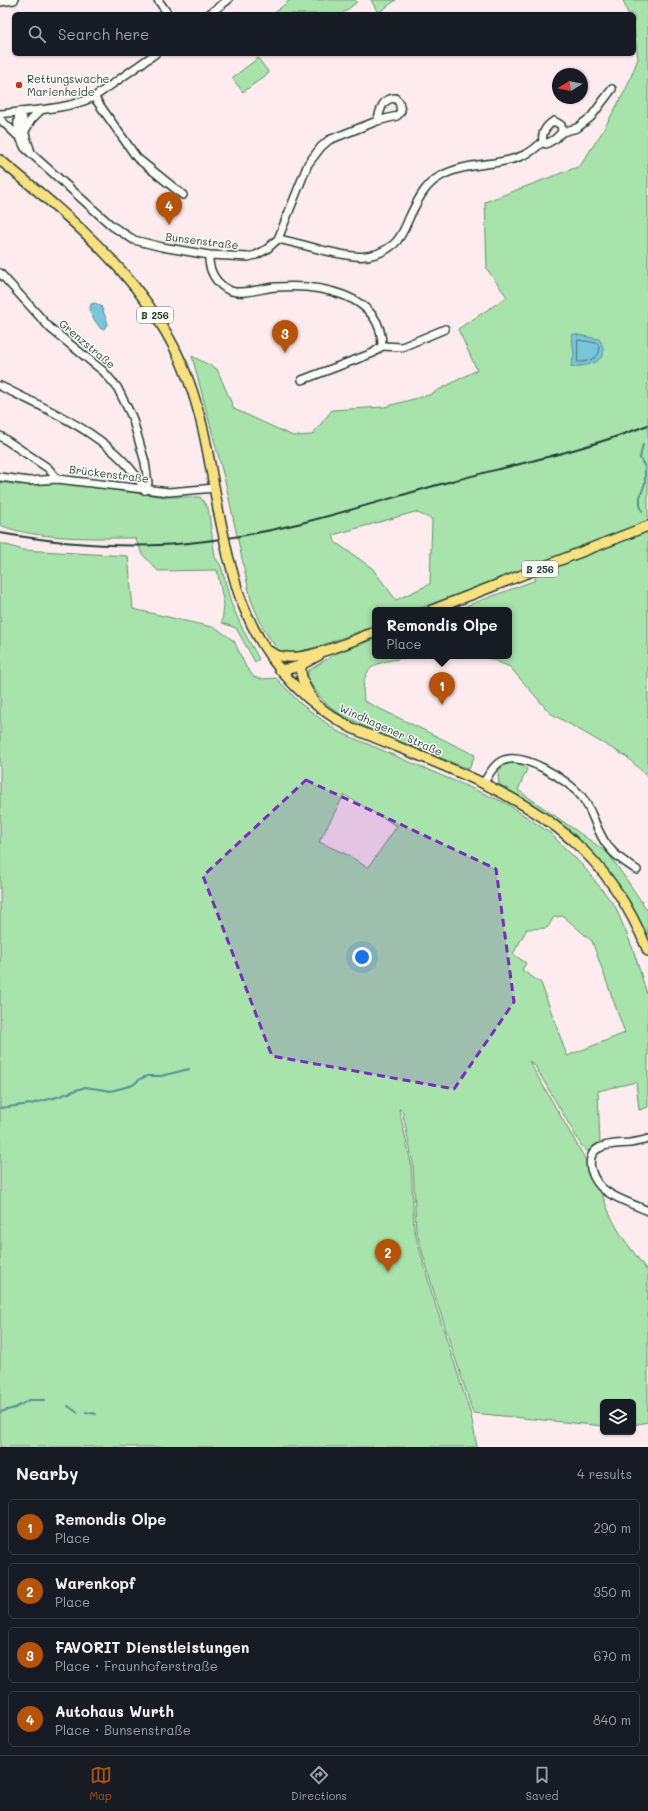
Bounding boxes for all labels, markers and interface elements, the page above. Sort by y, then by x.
search box [12,12,636,56]
icon: search [26,23,48,45]
text: Search here [58,24,149,44]
north arrow [552,68,588,104]
place label: Rettungswache Marienheide [27,71,109,99]
marker: Rettungswache Marienheide [14,80,24,90]
pin: 4 [156,192,182,225]
street label: Bunsenstraße [165,229,240,252]
road number: B 256 [137,307,173,323]
street label: Grenzstraße [56,316,119,372]
pin: 3 [272,320,298,353]
street label: Brückenstraße [68,461,150,486]
road number: B 256 [522,561,558,577]
popup [372,607,512,659]
text: Remondis Olpe [386,615,498,635]
text: Place [386,635,421,652]
pin: 1 [429,672,455,705]
street label: Windhagener Straße [337,700,445,759]
your location [352,947,372,967]
pin: 2 [375,1239,401,1272]
map controls [600,1399,636,1435]
button: layers [600,1399,636,1435]
text: Nearby [16,1462,78,1484]
text: 4 results [577,1465,632,1482]
text: Remondis Olpe [55,1509,166,1529]
text: 1 [27,1519,33,1536]
text: 290 m [594,1519,631,1536]
text: Place [55,1529,90,1546]
text: Warenkopf [55,1573,135,1593]
text: 2 [26,1583,34,1600]
text: 350 m [593,1583,631,1600]
text: Place [55,1593,90,1610]
text: FAVORIT Dienstleistungen [55,1637,249,1657]
text: 3 [26,1647,34,1664]
text: 670 m [593,1647,631,1664]
text: Place · Fraunhoferstraße [55,1657,218,1674]
text: Autohaus Wurth [55,1701,174,1721]
text: 4 [26,1711,34,1728]
text: 840 m [593,1711,631,1728]
text: Place · Bunsenstraße [55,1721,191,1738]
tab: Map [90,1764,112,1803]
tab: Directions [291,1764,347,1803]
tab: Saved [526,1764,558,1803]

